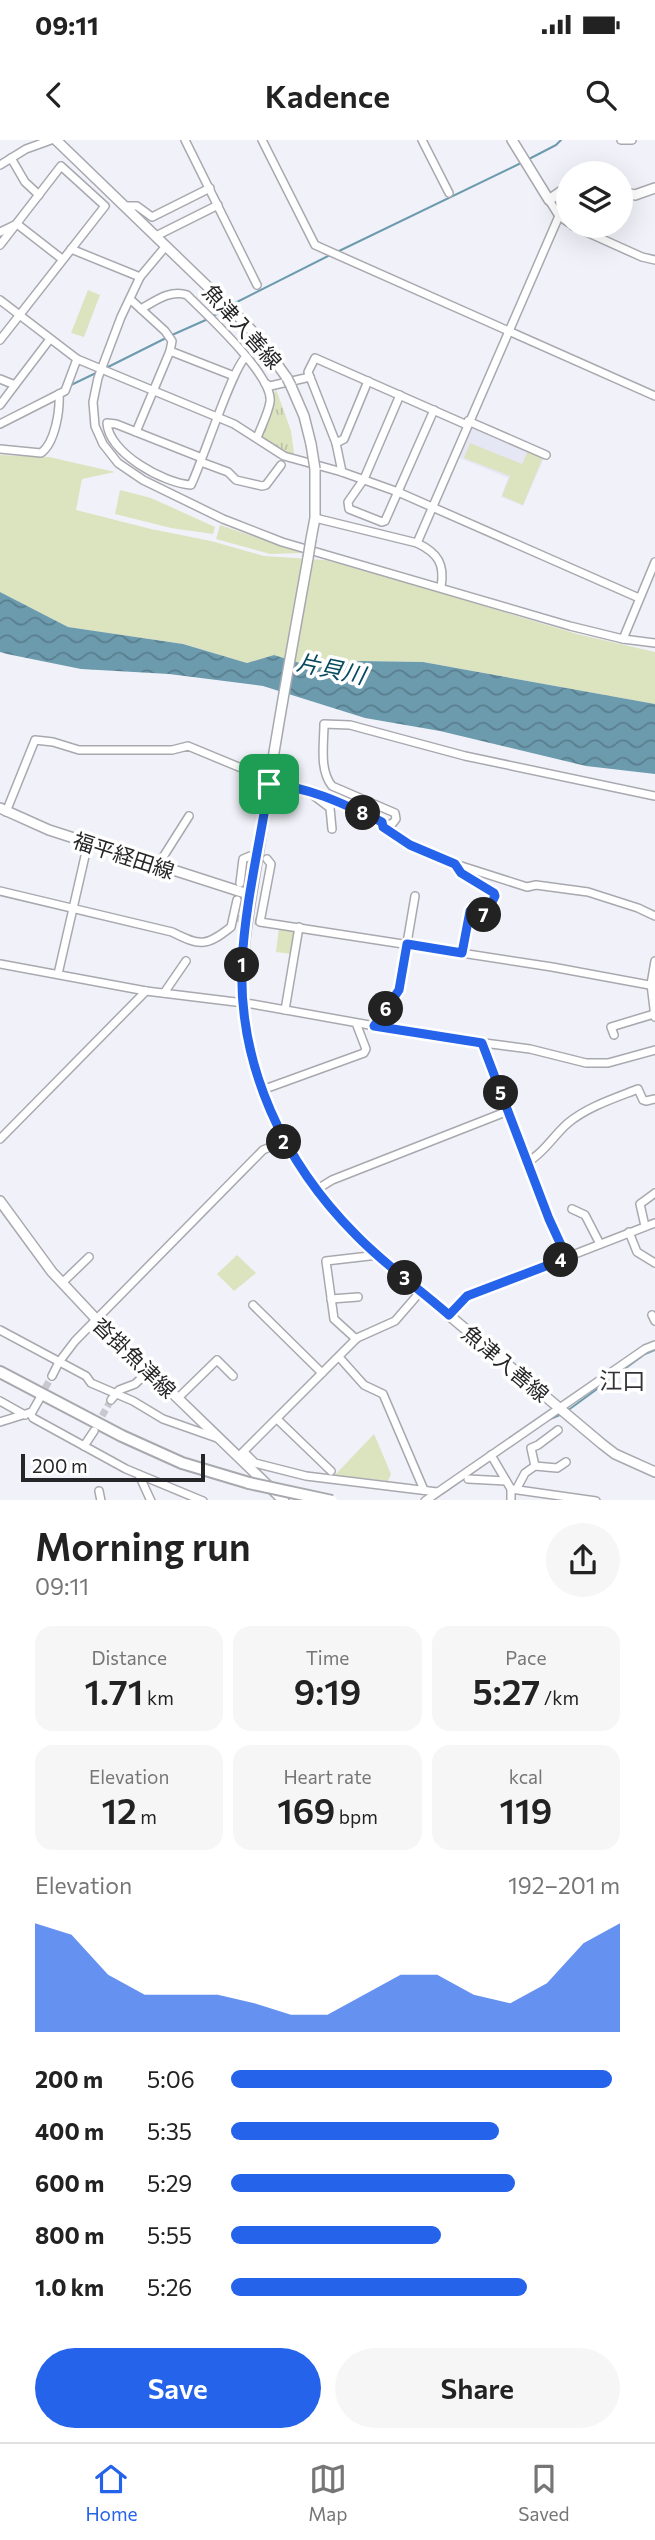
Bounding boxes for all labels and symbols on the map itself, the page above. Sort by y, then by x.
street label: 魚津入善線 [199,279,287,373]
water label: 片貝川 [294,647,371,689]
pin [239,754,299,814]
pin: 8 [346,796,380,830]
street label: 福平経田線 [70,827,178,883]
pin: 7 [466,898,502,932]
pin: 1 [224,948,260,982]
pin: 6 [368,992,404,1026]
pin: 5 [484,1076,518,1110]
pin: 2 [266,1124,302,1160]
pin: 4 [544,1242,578,1278]
pin: 3 [388,1260,422,1296]
street label: 沓掛魚津線 [89,1312,181,1402]
street label: 魚津入善線 [458,1320,554,1406]
district label: 江口 [599,1366,645,1394]
scale bar [21,1451,205,1483]

